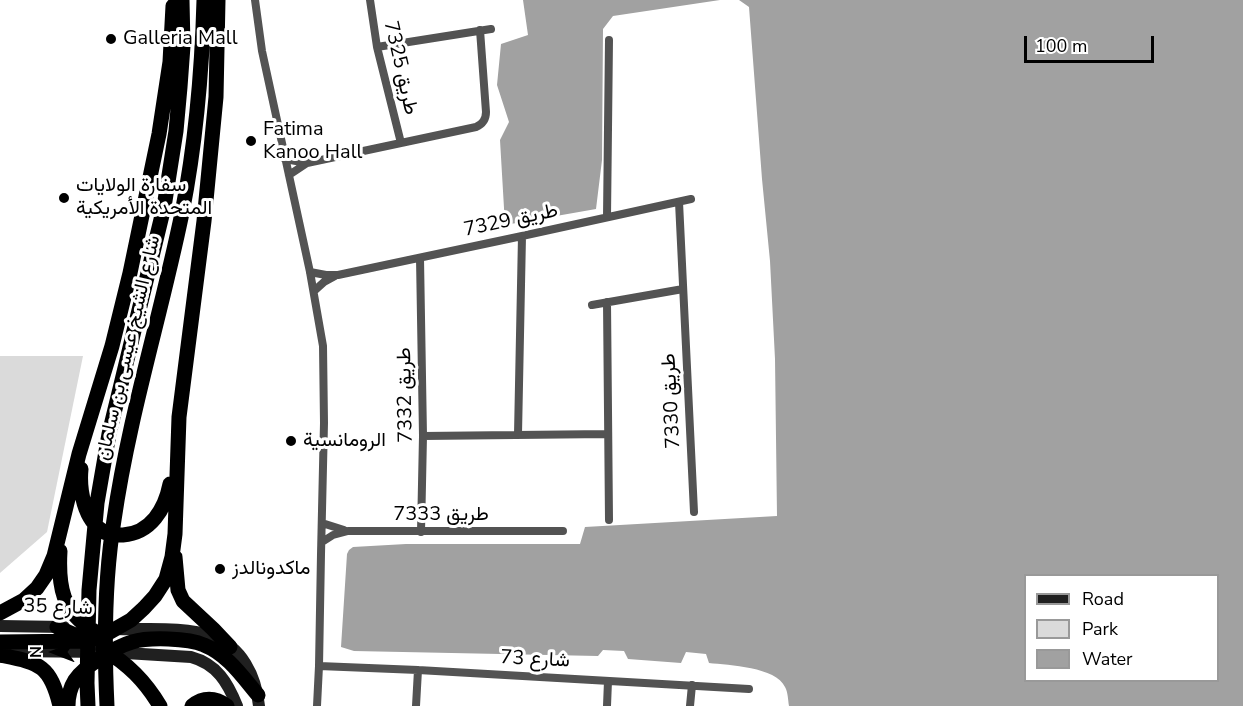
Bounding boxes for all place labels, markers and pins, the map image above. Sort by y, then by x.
place label: Galleria Mall [123,27,238,51]
marker: Galleria Mall [104,32,118,46]
place label: Fatima Kanoo Hall [263,118,362,165]
marker: Fatima Kanoo Hall [244,134,258,148]
place label: سفارة الولايات المتحدة الأمريكية [76,174,212,221]
marker: سفارة الولايات المتحدة الأمريكية [57,191,71,205]
place label: الرومانسية [303,429,386,453]
marker: الرومانسية [284,434,298,448]
place label: ماكدونالدز [232,557,310,581]
marker: ماكدونالدز [213,562,227,576]

